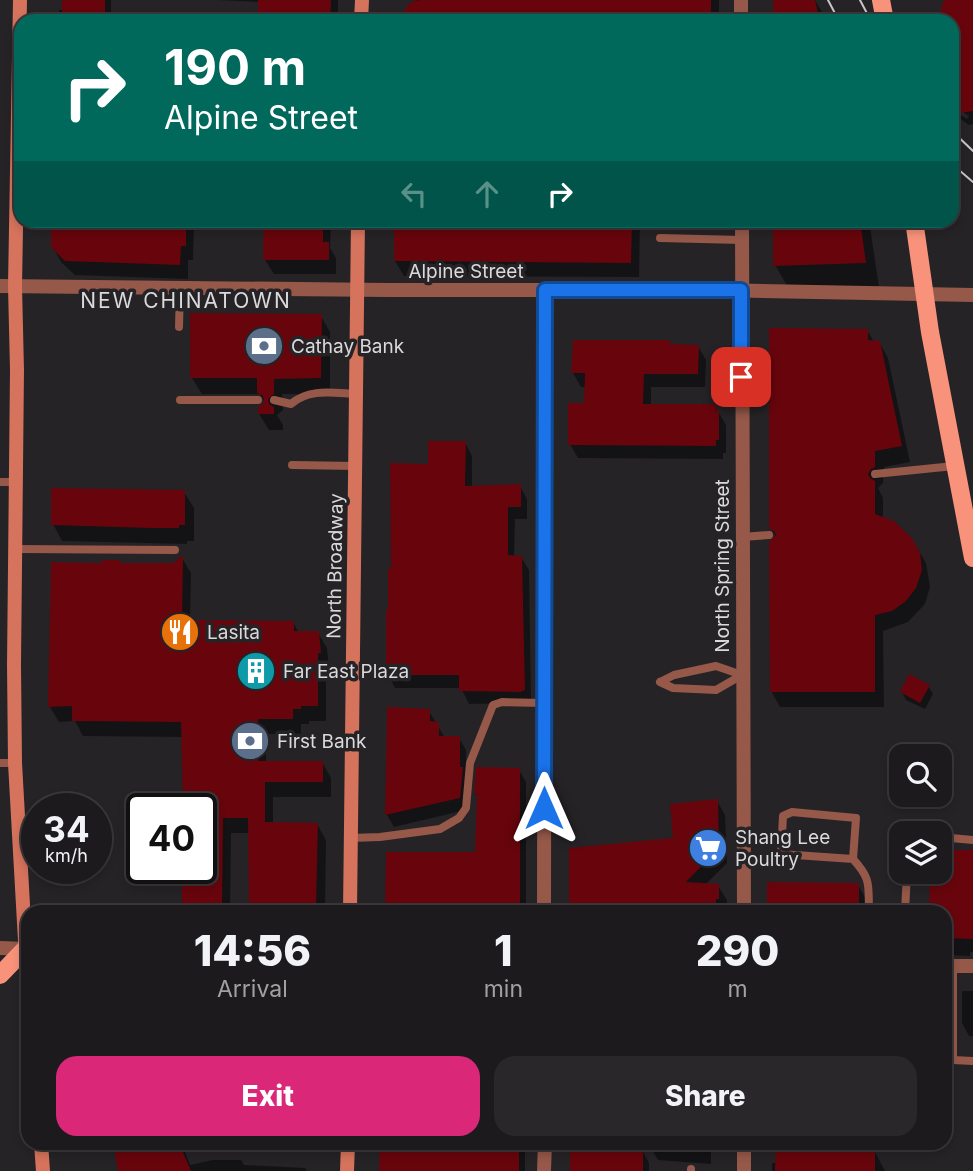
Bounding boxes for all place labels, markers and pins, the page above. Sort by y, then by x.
bank icon: Cathay Bank [243,325,285,367]
place label: Cathay Bank [291,335,405,358]
pin [711,347,771,407]
restaurant icon: Lasita [159,611,201,653]
place label: Lasita [207,621,260,644]
building icon: Far East Plaza [235,650,277,692]
place label: Far East Plaza [283,660,409,683]
bank icon: First Bank [229,720,271,762]
place label: First Bank [277,730,367,753]
place label: Shang Lee Poultry [735,826,830,871]
supermarket icon: Shang Lee Poultry [687,827,729,869]

